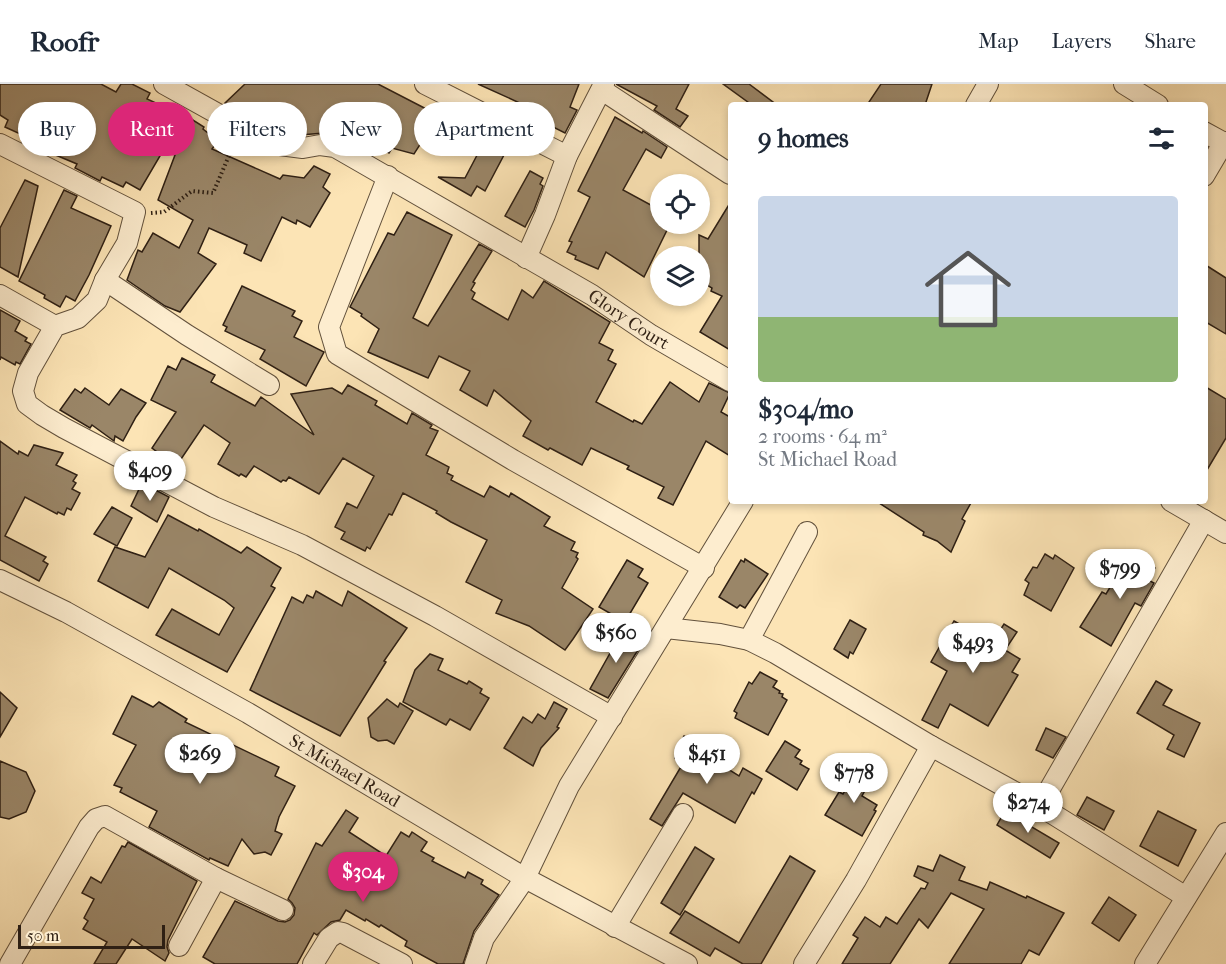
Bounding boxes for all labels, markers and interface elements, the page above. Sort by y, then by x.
text: Roofr [30,25,99,58]
text: Map [978,29,1019,53]
text: Layers [1052,29,1111,53]
text: Share [1144,29,1196,53]
chip: Buy [18,102,96,156]
chip: Rent [108,102,195,156]
chip: Filters [207,102,307,156]
chip: New [319,102,402,156]
chip: Apartment [414,102,555,156]
icon: filters [1145,122,1178,155]
text: 9 homes [758,123,849,154]
map controls [650,174,710,306]
button: locate [650,174,710,234]
icon: home [914,235,1022,343]
button: layers [650,246,710,306]
street label: Glory Court [584,285,674,354]
text: $304/mo [758,394,853,425]
text: 2 rooms · 64 m² [758,425,887,448]
text: St Michael Road [758,448,897,471]
pin: $409 [114,451,186,502]
text: $409 [128,459,172,482]
pin: $799 [1084,549,1156,600]
text: $799 [1099,557,1141,580]
pin: $560 [580,613,652,664]
text: $560 [595,621,637,644]
pin: $493 [937,623,1009,674]
text: $493 [952,631,994,654]
street label: St Michael Road [285,729,404,812]
pin: $269 [164,734,236,785]
pin: $451 [671,734,743,785]
text: $269 [179,742,221,765]
text: $451 [688,742,726,765]
pin: $778 [818,753,890,804]
text: $778 [834,761,874,784]
pin: $274 [992,783,1064,834]
text: $274 [1007,791,1049,814]
pin: $304 [327,852,399,903]
text: $304 [342,860,384,883]
scale bar [18,922,165,950]
text: 50 m [27,926,59,945]

